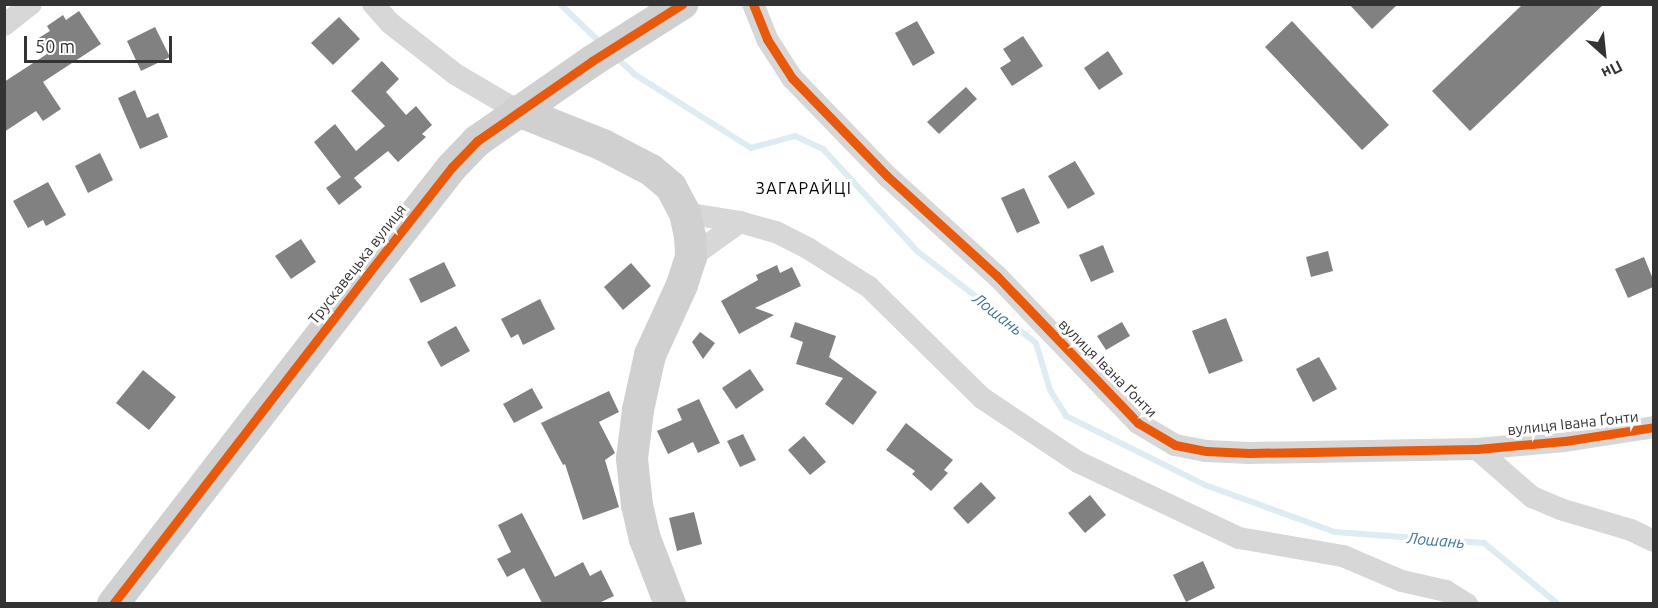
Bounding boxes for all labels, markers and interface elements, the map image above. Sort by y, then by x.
scale bar [27,24,176,62]
north arrow [1574,24,1634,84]
text: 50 m [35,36,75,56]
text: Пн [1599,57,1626,83]
district label: ЗАГАРАЙЦІ [756,178,852,198]
street label: Трускавецька вулиця [304,200,410,328]
water label: Лошань [969,289,1027,339]
street label: вулиця Івана Ґонти [1055,315,1161,421]
street label: вулиця Івана Ґонти [1506,407,1640,439]
water label: Лошань [1406,528,1466,552]

